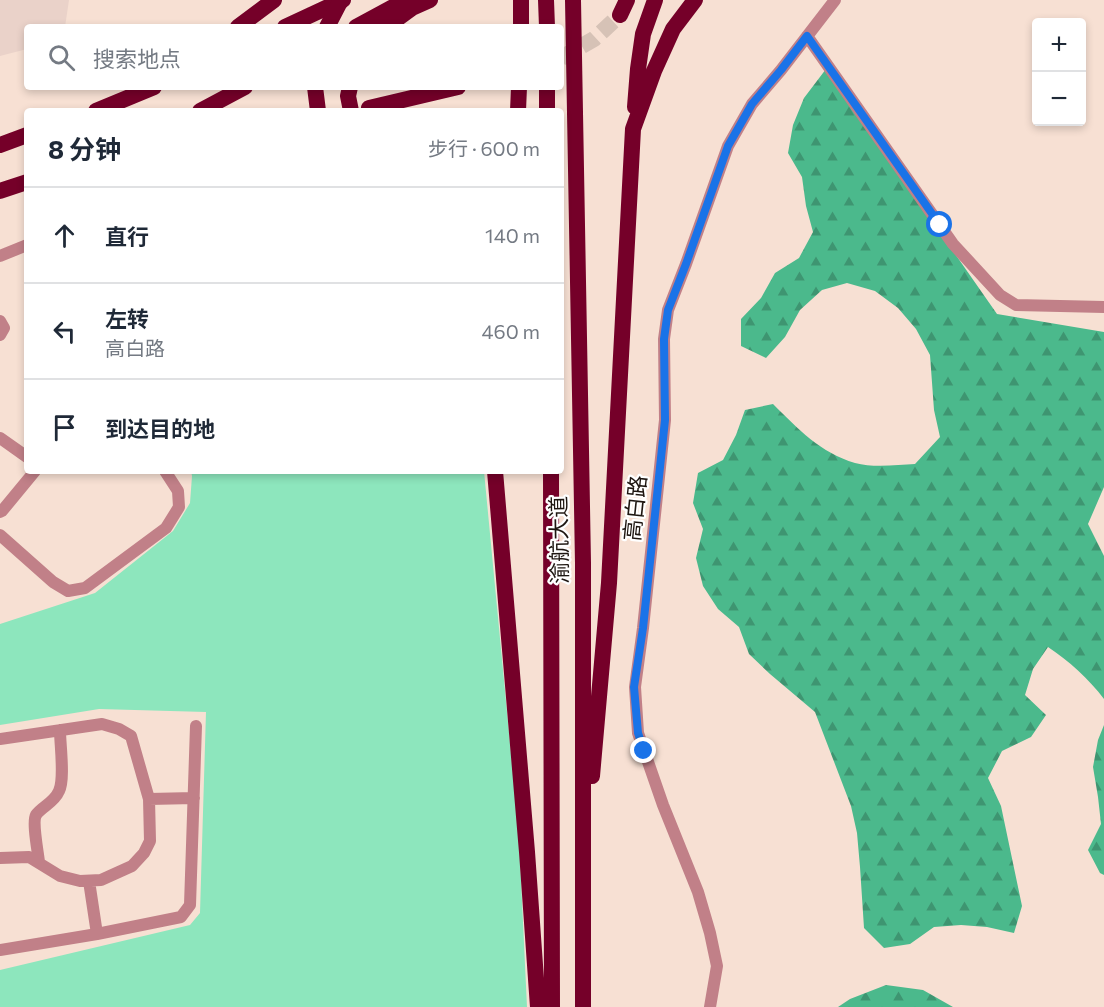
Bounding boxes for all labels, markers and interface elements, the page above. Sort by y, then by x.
map controls [1032,18,1086,126]
button: + [1032,18,1086,72]
search box [24,24,564,90]
icon: search [45,41,78,74]
text: 搜索地点 [93,45,181,72]
button: − [1032,72,1086,126]
text: 8 分钟 [48,133,121,164]
text: 步行 · 600 m [428,136,540,160]
route start [926,211,952,237]
icon: ahead [48,219,81,252]
text: 直行 [105,223,149,250]
text: 140 m [485,223,540,247]
text: 左转 [105,305,149,332]
icon: left [48,315,81,348]
text: 460 m [482,319,540,343]
text: 高白路 [105,336,165,360]
icon: arrive [48,411,81,444]
text: 到达目的地 [105,415,215,442]
street label: 高白路 [618,474,651,542]
street label: 渝航大道 [544,496,573,584]
route end [630,737,656,763]

